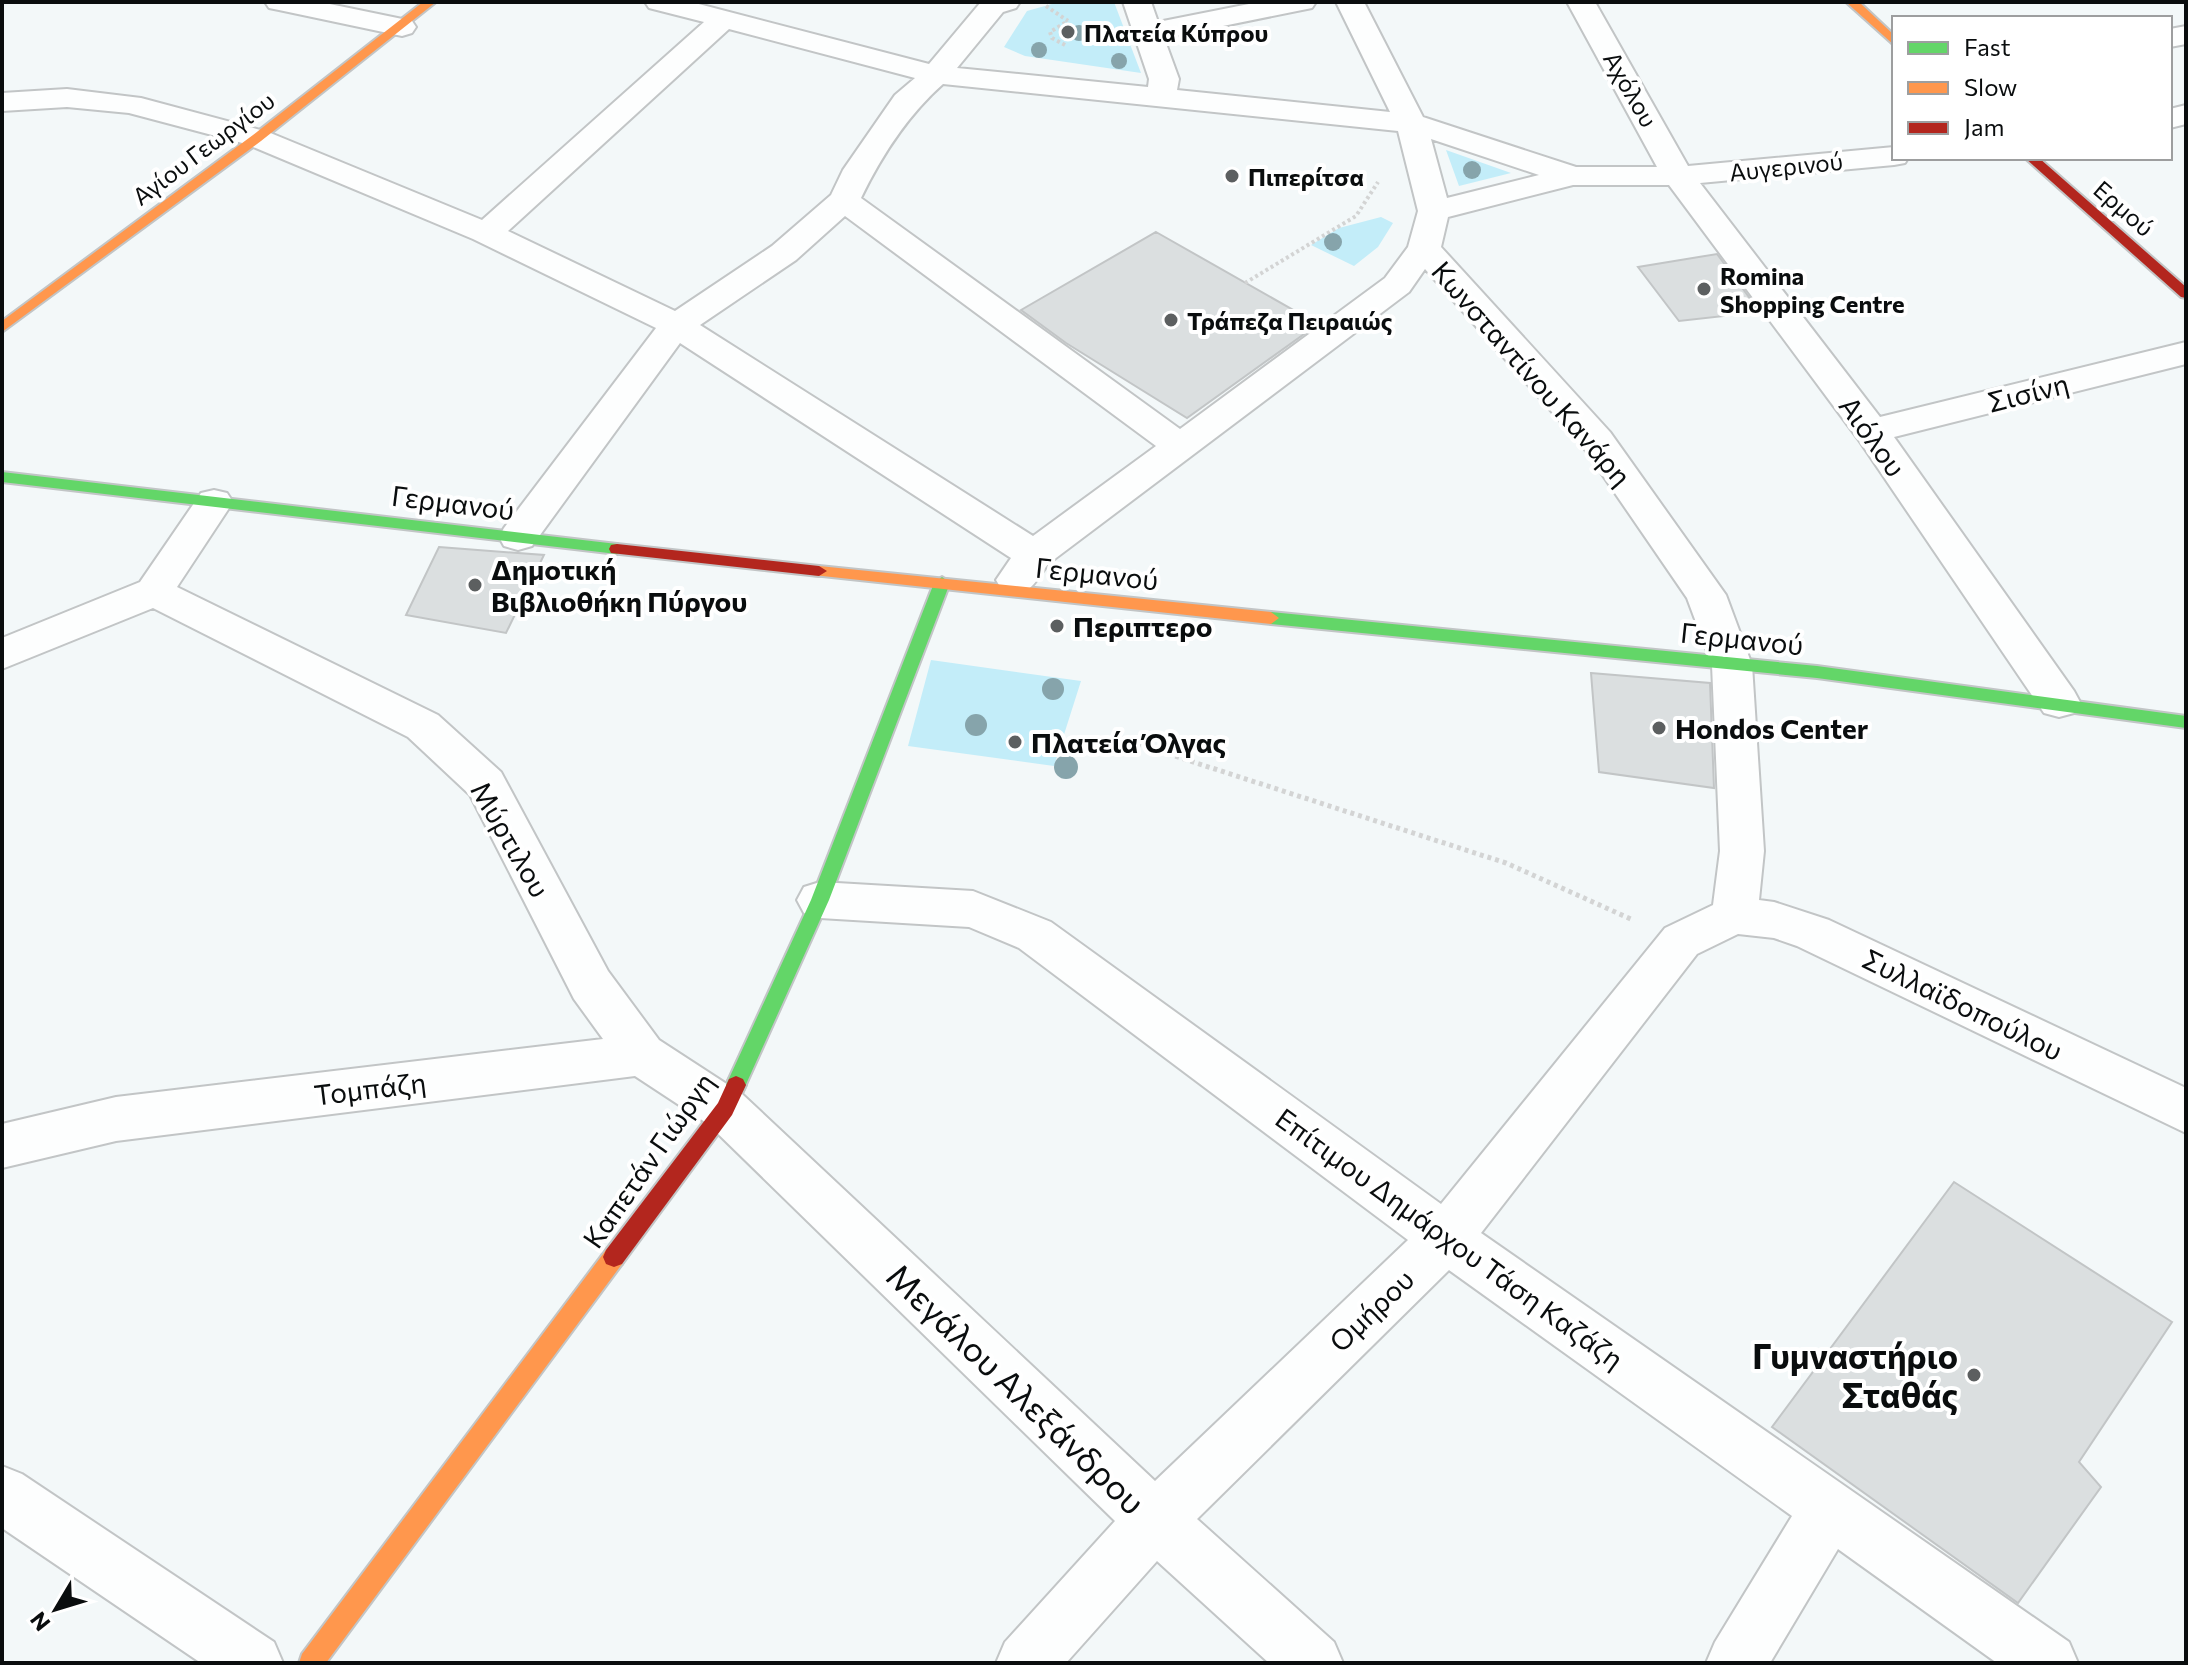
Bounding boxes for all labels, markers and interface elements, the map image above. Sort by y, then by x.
legend [1892,16,2172,160]
place label: Πλατεία Κύπρου [1084,18,1268,47]
marker: Πλατεία Κύπρου [1059,23,1077,41]
text: Fast [1964,32,2011,61]
street label: Αχόλου [1598,46,1664,132]
text: Slow [1964,72,2017,101]
street label: Αγίου Γεωργίου [126,85,280,211]
text: Jam [1964,112,2004,141]
street label: Αυγερινού [1728,146,1844,186]
place label: Πιπερίτσα [1248,162,1364,191]
marker: Πιπερίτσα [1223,167,1241,185]
street label: Ερμού [2088,174,2160,242]
street label: Κωνσταντίνου Κανάρη [1425,254,1639,492]
place label: Romina Shopping Centre [1720,261,1905,318]
marker: Romina Shopping Centre [1695,280,1713,298]
place label: Τράπεζα Πειραιώς [1187,306,1392,335]
marker: Τράπεζα Πειραιώς [1162,311,1180,329]
street label: Σισίνη [1984,366,2072,418]
street label: Αιόλου [1833,389,1913,483]
street label: Γερμανού [390,478,516,526]
street label: Γερμανού [1034,550,1160,596]
place label: Δημοτική Βιβλιοθήκη Πύργου [491,552,747,618]
marker: Δημοτική Βιβλιοθήκη Πύργου [466,576,484,594]
place label: Περιπτερο [1073,609,1212,643]
street label: Γερμανού [1679,615,1805,661]
marker: Περιπτερο [1048,617,1066,635]
place label: Hondos Center [1675,711,1869,745]
marker: Hondos Center [1650,719,1668,737]
place label: Πλατεία Όλγας [1031,725,1226,759]
marker: Πλατεία Όλγας [1006,733,1024,751]
street label: Μύρτιλου [464,775,558,903]
street label: Συλλαϊδοπούλου [1858,941,2068,1067]
street label: Τομπάζη [312,1064,428,1112]
street label: Καπετάν Γιώργη [575,1066,721,1254]
street label: Επίτιμου Δημάρχου Τάση Καζάζη [1270,1100,1630,1376]
street label: Μεγάλου Αλεξάνδρου [879,1254,1155,1522]
street label: Ομήρου [1322,1262,1420,1358]
place label: Γυμναστήριο Σταθάς [1752,1334,1958,1415]
marker: Γυμναστήριο Σταθάς [1965,1366,1983,1384]
north arrow [16,1569,96,1649]
text: N [24,1607,56,1636]

